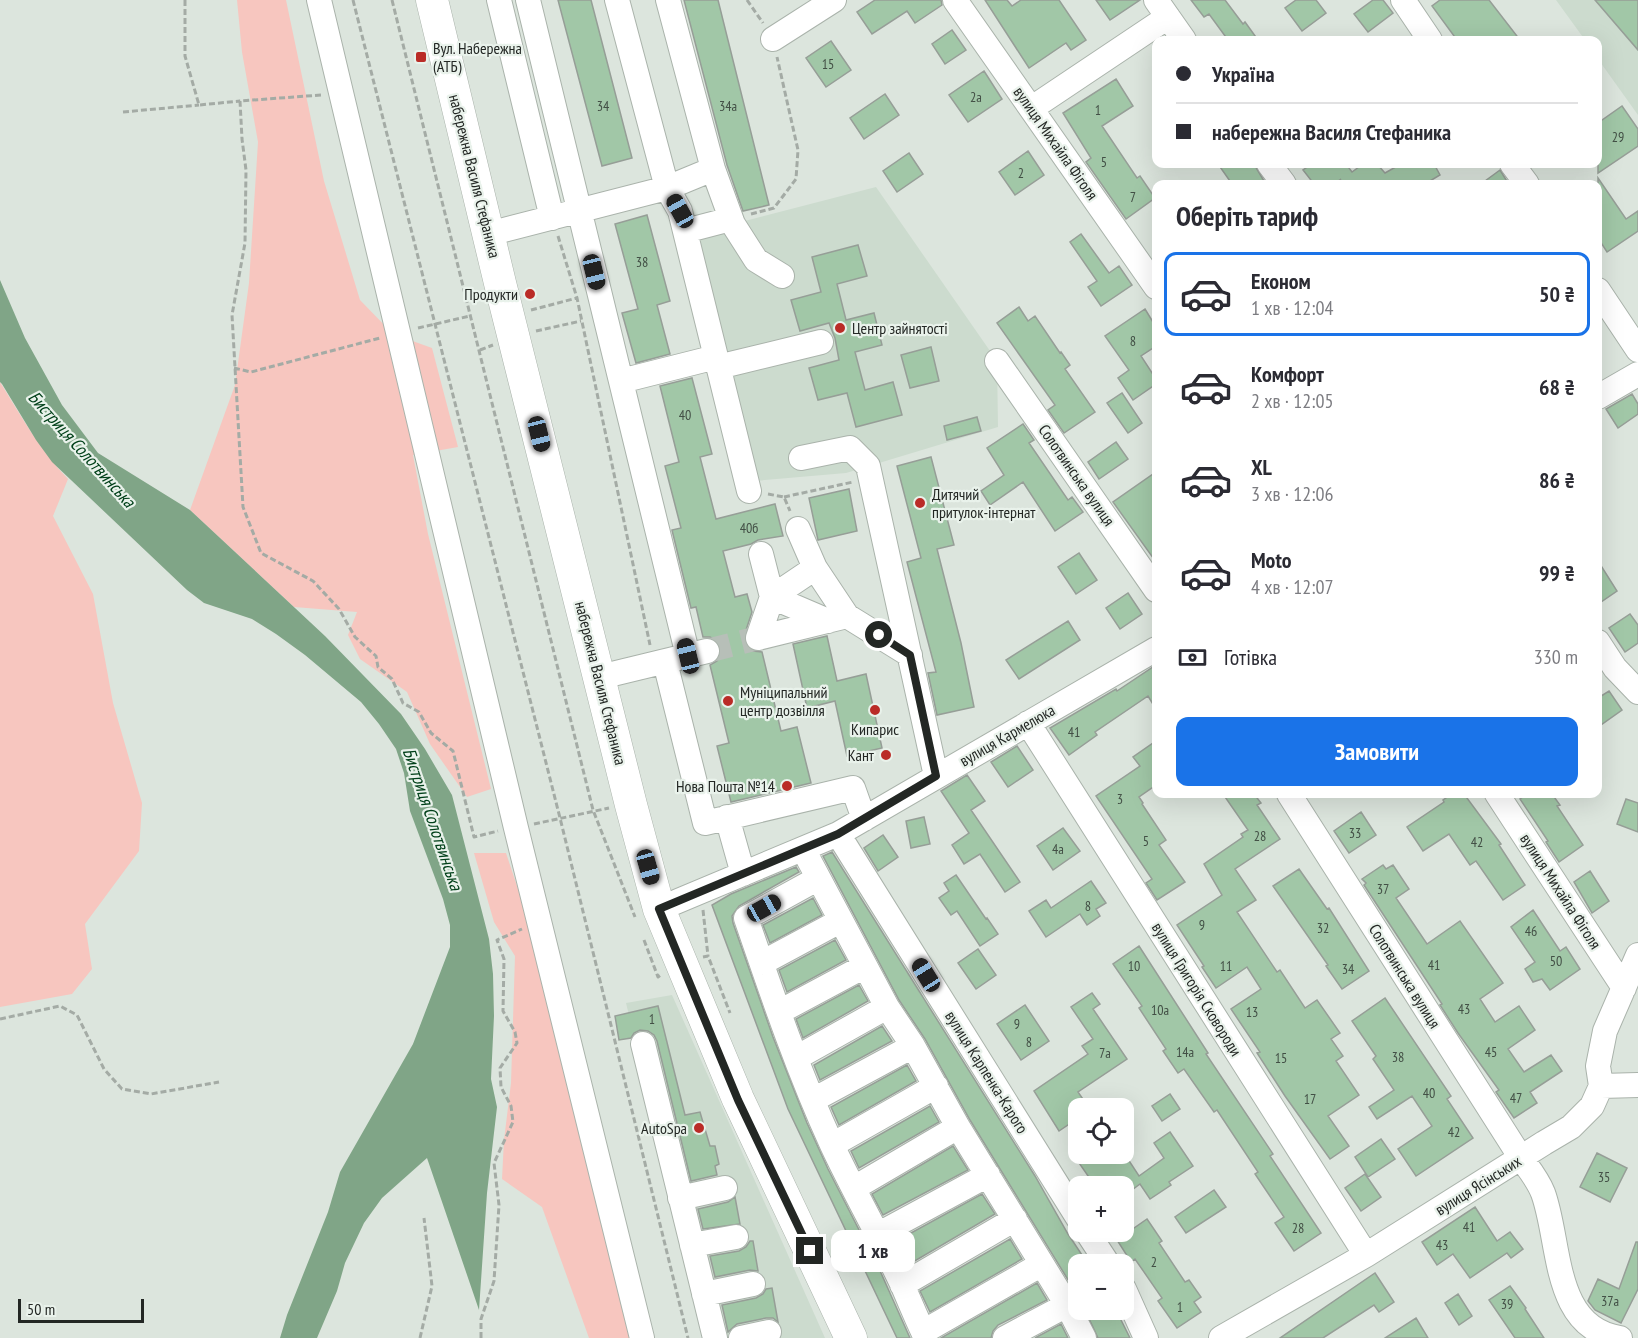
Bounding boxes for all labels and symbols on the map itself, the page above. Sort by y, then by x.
place label: Вул. Набережна (АТБ) [433,38,522,76]
marker: Вул. Набережна (АТБ) [414,50,428,64]
house number: 15 [822,55,834,73]
street label: вулиця Михайла Фіголя [1009,82,1103,204]
house number: 2а [970,88,982,106]
street label: набережна Василя Стефаника [445,92,505,260]
house number: 34 [597,97,610,115]
house number: 34а [719,97,737,115]
house number: 1 [1095,101,1101,119]
house number: 29 [1612,128,1624,146]
house number: 5 [1101,153,1107,171]
house number: 2 [1018,164,1024,182]
house number: 7 [1130,188,1136,206]
car [663,191,697,231]
car [581,252,607,292]
house number: 38 [636,253,648,271]
place label: Продукти [464,284,518,304]
marker: Продукти [523,287,537,301]
place label: Центр зайнятості [852,318,948,338]
marker: Центр зайнятості [833,321,847,335]
house number: 8 [1130,332,1136,350]
water label: Бистриця Солотвинська [24,386,141,513]
house number: 40 [679,406,691,424]
car [526,414,552,454]
street label: Солотвинська вулиця [1035,420,1119,530]
place label: Дитячий притулок-інтернат [932,484,1036,522]
marker: Дитячий притулок-інтернат [913,496,927,510]
house number: 40б [740,519,758,537]
street label: набережна Василя Стефаника [571,599,631,767]
route start [865,621,892,648]
car [675,636,701,676]
place label: Муніципальний центр дозвілля [740,682,828,720]
marker: Муніципальний центр дозвілля [721,694,735,708]
street label: вулиця Кармелюка [956,700,1058,770]
marker: Кипарис [868,703,882,717]
place label: Кипарис [851,719,899,739]
house number: 41 [1068,723,1080,741]
water label: Бистриця Солотвинська [398,745,468,894]
place label: Кант [848,745,875,765]
marker: Кант [879,748,893,762]
place label: Нова Пошта №14 [676,776,775,796]
marker: Нова Пошта №14 [780,779,794,793]
house number: 3 [1117,790,1123,808]
house number: 33 [1349,824,1361,842]
house number: 28 [1254,827,1266,845]
street label: вулиця Михайла Фіголя [1516,829,1606,953]
house number: 5 [1143,832,1149,850]
house number: 42 [1471,833,1483,851]
house number: 4а [1052,840,1064,858]
car [634,847,662,887]
house number: 37 [1377,880,1389,898]
car [744,891,784,925]
house number: 8 [1085,897,1091,915]
house number: 9 [1199,916,1205,934]
street label: вулиця Григорія Сковороди [1148,919,1246,1059]
house number: 32 [1317,919,1329,937]
street label: Солотвинська вулиця [1365,920,1445,1032]
house number: 46 [1525,922,1537,940]
house number: 50 [1550,952,1562,970]
car [909,955,943,995]
house number: 41 [1428,956,1440,974]
house number: 10 [1128,957,1140,975]
house number: 11 [1220,957,1232,975]
house number: 34 [1342,960,1355,978]
house number: 43 [1458,1000,1470,1018]
house number: 10а [1151,1001,1169,1019]
house number: 13 [1246,1003,1258,1021]
street label: вулиця Карпенка-Карого [941,1007,1033,1137]
house number: 1 [649,1010,655,1028]
house number: 9 [1014,1015,1020,1033]
house number: 8 [1026,1033,1032,1051]
house number: 14а [1176,1043,1194,1061]
house number: 45 [1485,1043,1497,1061]
house number: 7а [1099,1044,1111,1062]
house number: 38 [1392,1048,1404,1066]
house number: 15 [1275,1049,1287,1067]
house number: 40 [1423,1084,1435,1102]
house number: 47 [1510,1089,1522,1107]
house number: 17 [1304,1090,1316,1108]
place label: AutoSpa [641,1118,687,1138]
marker: AutoSpa [692,1121,706,1135]
house number: 42 [1448,1123,1460,1141]
street label: вулиця Ясінських [1431,1150,1525,1219]
house number: 35 [1598,1168,1610,1186]
house number: 41 [1463,1218,1475,1236]
house number: 28 [1292,1219,1304,1237]
callout: 1 хв [831,1230,915,1272]
house number: 43 [1436,1236,1448,1254]
route end [796,1237,823,1264]
house number: 2 [1151,1253,1157,1271]
house number: 37а [1601,1292,1619,1310]
house number: 39 [1501,1295,1513,1313]
scale bar [18,1296,144,1324]
house number: 1 [1177,1298,1183,1316]

